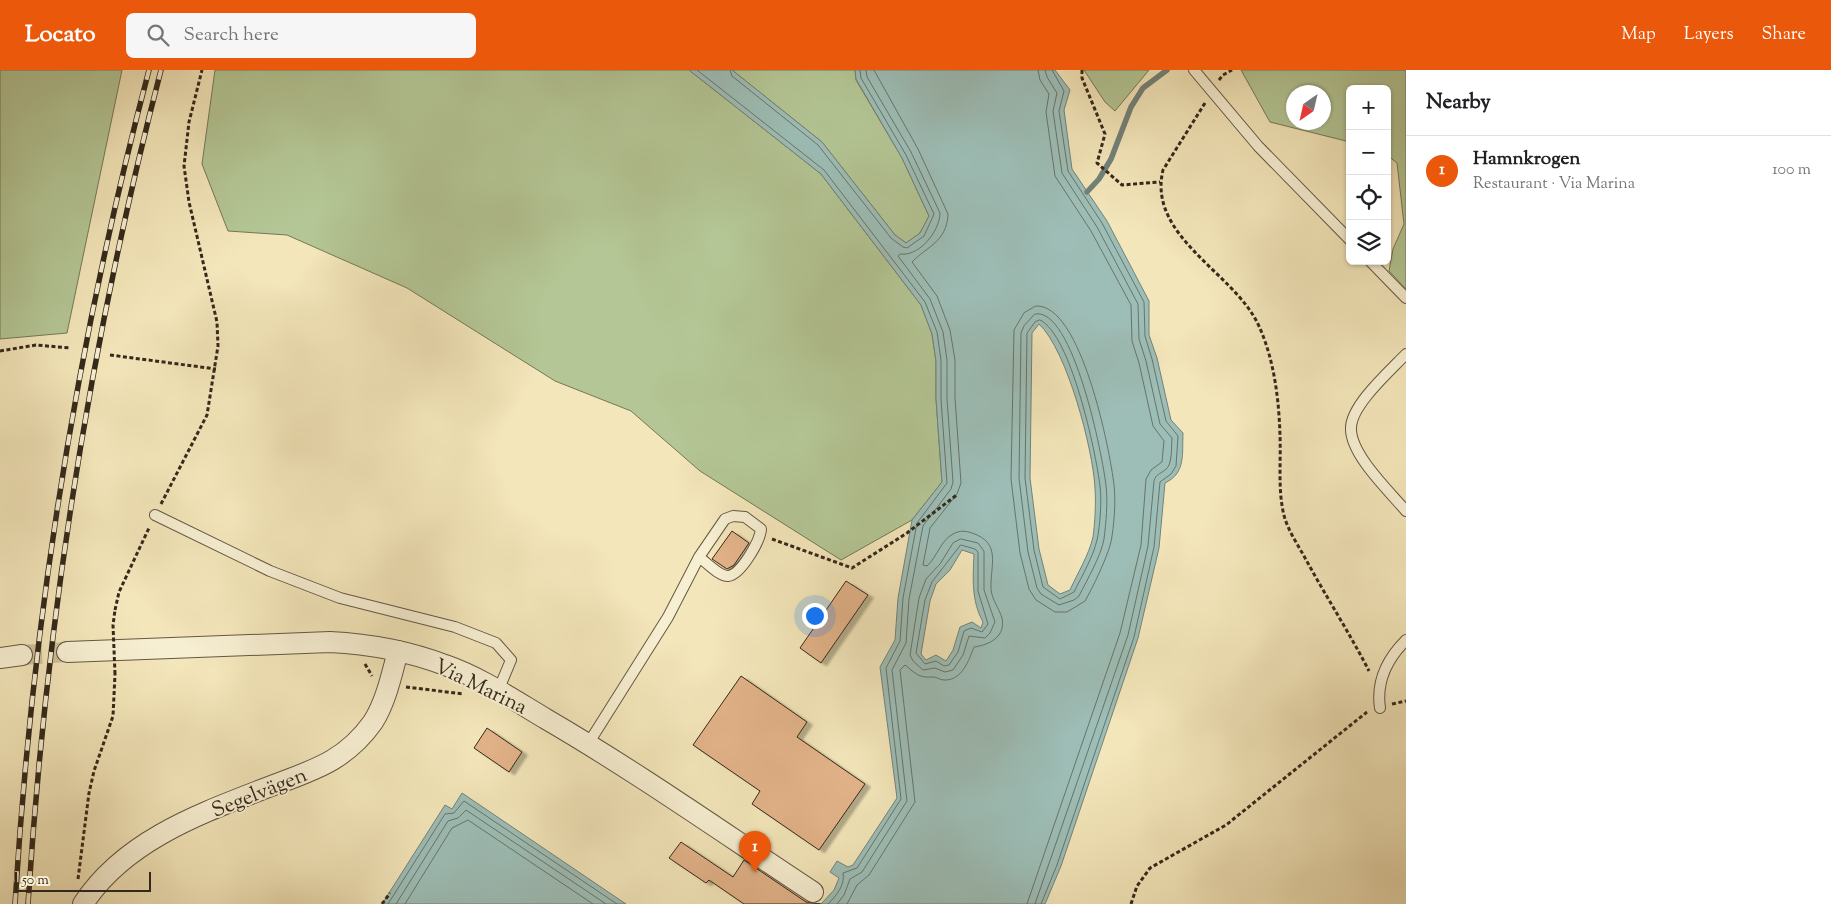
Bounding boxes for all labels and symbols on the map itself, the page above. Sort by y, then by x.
north arrow [1286,85,1331,130]
your location [802,603,828,629]
street label: Via Marina [428,652,532,723]
street label: Segelvägen [208,761,312,827]
pin: 1 [739,831,771,872]
scale bar [15,869,151,892]

